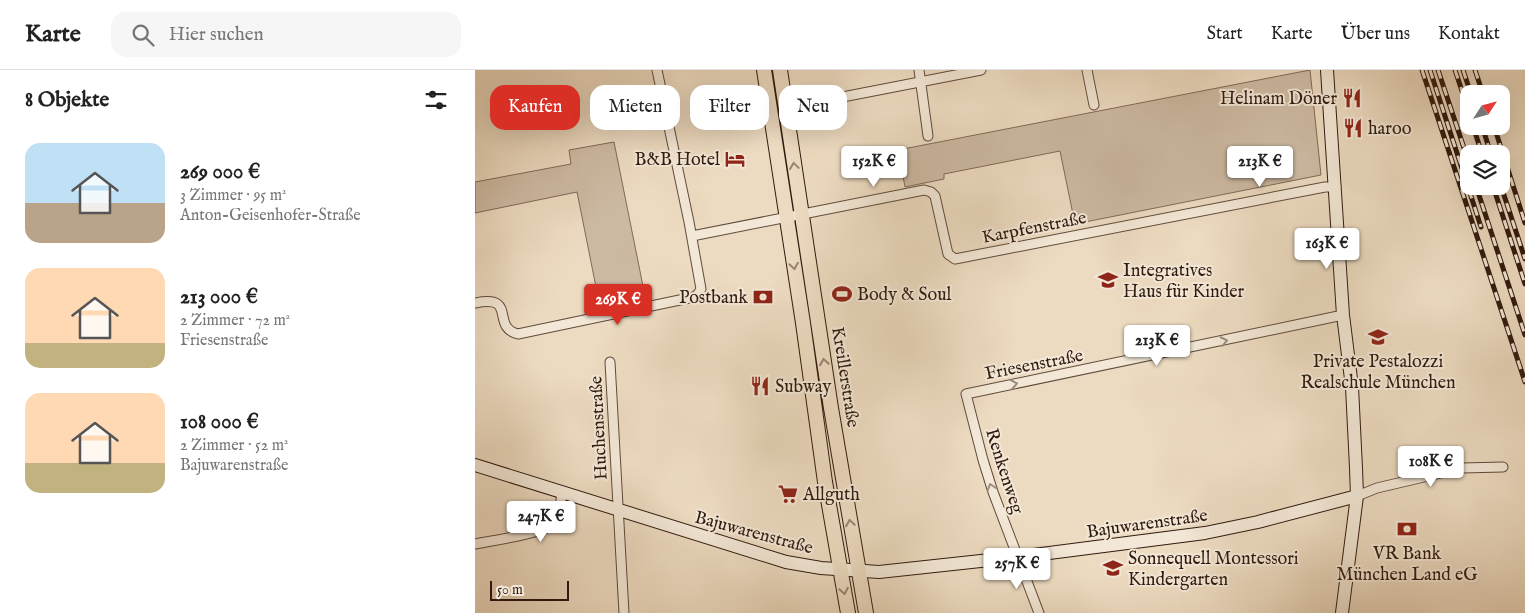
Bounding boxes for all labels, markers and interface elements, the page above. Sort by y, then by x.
search box [111,12,461,57]
text: Karte [25,19,81,50]
icon: search [129,21,157,49]
text: Hier suchen [169,23,264,47]
text: Start [1207,23,1243,46]
text: Karte [1271,23,1313,46]
text: Über uns [1341,23,1410,46]
text: Kontakt [1438,23,1500,46]
chip: Kaufen [490,85,580,130]
chip: Mieten [590,85,680,130]
chip: Filter [690,85,769,130]
chip: Neu [779,85,847,130]
north arrow [1460,85,1510,135]
map controls [1460,85,1510,195]
icon: filters [422,86,450,114]
text: 8 Objekte [25,87,109,114]
restaurant icon: Helinam Döner [1341,87,1363,109]
place label: Helinam Döner [1220,88,1337,111]
restaurant icon: haroo [1342,117,1364,139]
place label: haroo [1368,118,1412,141]
button: layers [1460,145,1510,195]
pin: 152K € [833,146,915,188]
pin: 213K € [1219,146,1301,188]
hotel icon: B&B Hotel [724,148,746,170]
place label: B&B Hotel [634,149,720,172]
text: 152K € [852,152,896,172]
text: 213K € [1238,152,1282,172]
text: 269 000 € [180,159,260,186]
one-way arrow [789,162,800,170]
icon: home [65,163,125,223]
text: 3 Zimmer · 95 m² [180,186,286,206]
text: Anton-Geisenhofer-Straße [180,206,361,226]
street label: Karpfenstraße [980,207,1088,250]
pin: 163K € [1286,228,1368,270]
text: 163K € [1305,234,1349,254]
place label: Integratives Haus für Kinder [1123,260,1245,304]
one-way arrow [789,261,799,270]
school or university icon: Integratives Haus für Kinder [1097,269,1119,291]
sports icon: Body & Soul [831,283,853,305]
text: 213 000 € [180,284,258,311]
pin: 269K € [577,284,659,326]
place label: Body & Soul [857,284,952,307]
bank icon: Postbank [752,286,774,308]
place label: Postbank [679,287,748,310]
icon: home [65,288,125,348]
text: 269K € [595,290,641,310]
text: 2 Zimmer · 72 m² [180,311,290,331]
pin: 213K € [1116,324,1198,367]
street label: Kreillerstraße [825,325,864,429]
school or university icon: Private Pestalozzi Realschule München [1367,326,1389,348]
text: Friesenstraße [180,331,268,351]
text: 213K € [1135,331,1179,351]
one-way arrow [1220,336,1229,347]
street label: Friesenstraße [983,345,1085,386]
place label: Private Pestalozzi Realschule München [1300,351,1456,395]
one-way arrow [820,358,830,367]
street label: Huchenstraße [585,375,614,480]
restaurant icon: Subway [749,375,771,397]
place label: Subway [775,376,831,399]
one-way arrow [1009,379,1018,390]
text: 108 000 € [180,409,259,436]
icon: home [65,413,125,473]
street label: Renkenweg [979,426,1028,517]
text: 2 Zimmer · 52 m² [180,436,288,456]
pin: 108K € [1390,446,1472,488]
text: 108K € [1409,452,1453,472]
text: Bajuwarenstraße [180,456,288,476]
supermarket icon: Allguth [777,483,799,505]
one-way arrow [987,483,997,492]
place label: Allguth [802,484,860,507]
pin: 247K € [500,500,582,543]
street label: Bajuwarenstraße [1085,505,1209,544]
text: 247K € [518,507,564,527]
street label: Bajuwarenstraße [692,507,815,560]
one-way arrow [845,518,856,526]
bank icon: VR Bank München Land eG [1396,518,1418,540]
place label: VR Bank München Land eG [1337,543,1478,587]
pin: 257K € [976,548,1058,590]
place label: Sonnequell Montessori Kindergarten [1128,548,1299,592]
text: 257K € [994,554,1040,574]
school or university icon: Sonnequell Montessori Kindergarten [1102,557,1124,579]
scale bar [490,578,569,601]
text: 50 m [497,581,523,599]
one-way arrow [838,587,848,596]

